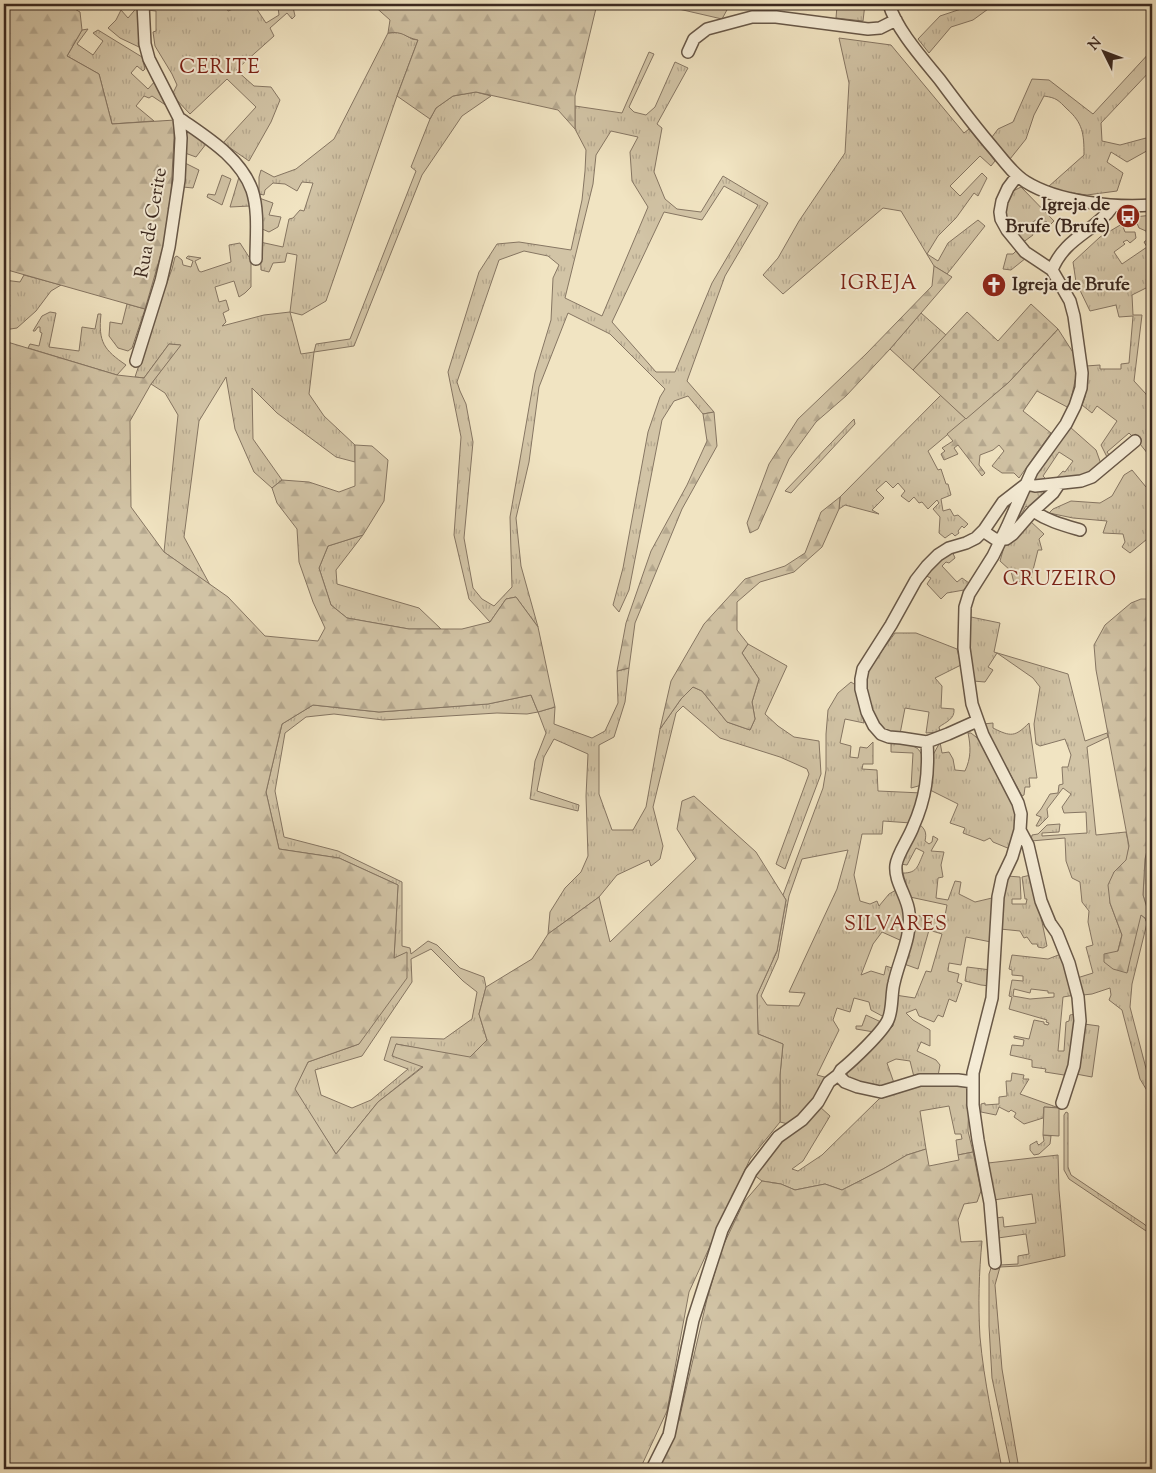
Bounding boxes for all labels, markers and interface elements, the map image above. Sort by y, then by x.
north arrow [1078,28,1128,78]
text: N [1085,34,1107,55]
district label: CERITE [179,54,261,83]
street label: Rua de Cerite [129,166,175,280]
place label: Igreja de Brufe (Brufe) [1005,192,1110,241]
bus stop icon: Igreja de Brufe (Brufe) [1115,203,1141,229]
district label: IGREJA [840,270,918,299]
church icon: Igreja de Brufe [981,272,1007,298]
place label: Igreja de Brufe [1012,272,1130,299]
district label: CRUZEIRO [1003,566,1117,595]
district label: SILVARES [844,911,948,940]

